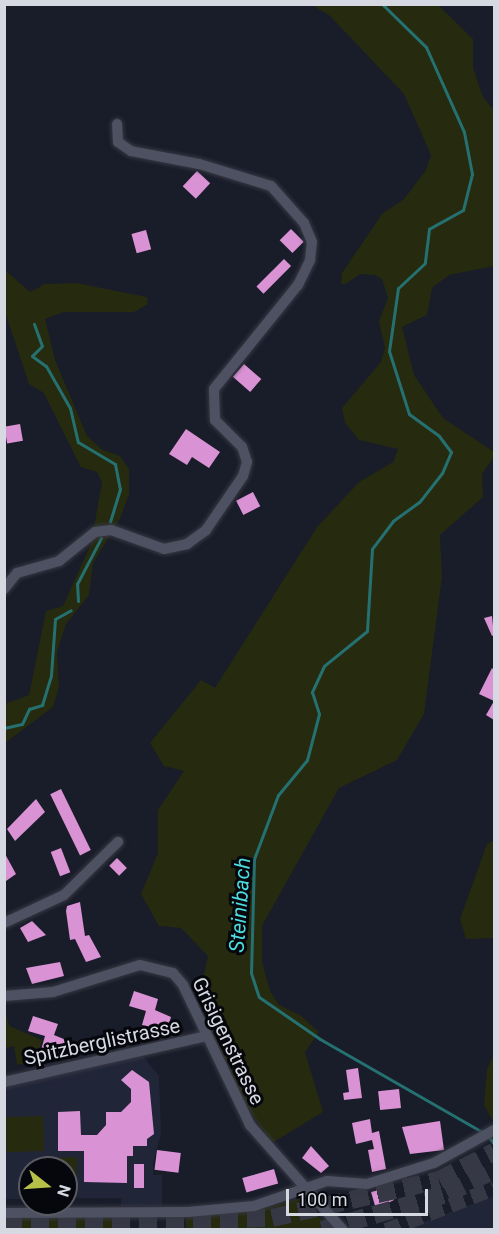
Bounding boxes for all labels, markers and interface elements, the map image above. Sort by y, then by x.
water label: Steinibach [224,857,256,953]
street label: Grisigenstrasse [187,973,269,1109]
street label: Spitzberglistrasse [22,1014,182,1070]
north arrow [18,1156,78,1216]
scale bar [289,1177,432,1215]
text: N [53,1183,75,1199]
text: 100 m [297,1189,348,1210]

